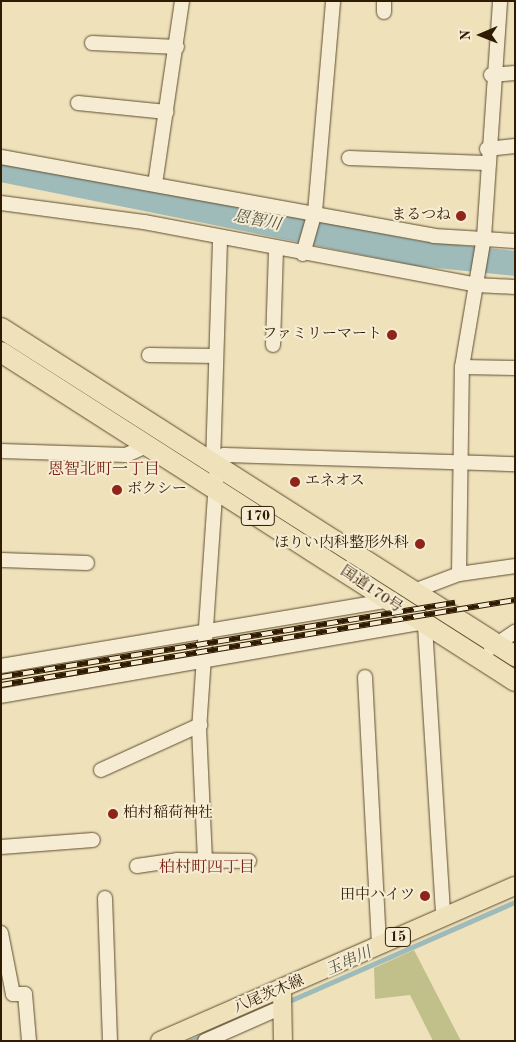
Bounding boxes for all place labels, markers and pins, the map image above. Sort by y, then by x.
place label: まるつね [391,207,451,225]
marker: まるつね [455,210,467,222]
place label: ファミリーマート [262,326,382,344]
marker: ファミリーマート [386,329,398,341]
place label: エネオス [305,473,365,491]
marker: エネオス [289,476,301,488]
place label: ボクシー [127,481,187,499]
marker: ボクシー [111,484,123,496]
place label: ほりい内科整形外科 [274,535,409,553]
marker: ほりい内科整形外科 [413,537,427,551]
place label: 柏村稲荷神社 [123,805,213,823]
marker: 柏村稲荷神社 [107,808,119,820]
place label: 田中ハイツ [340,887,415,905]
marker: 田中ハイツ [419,890,431,902]

